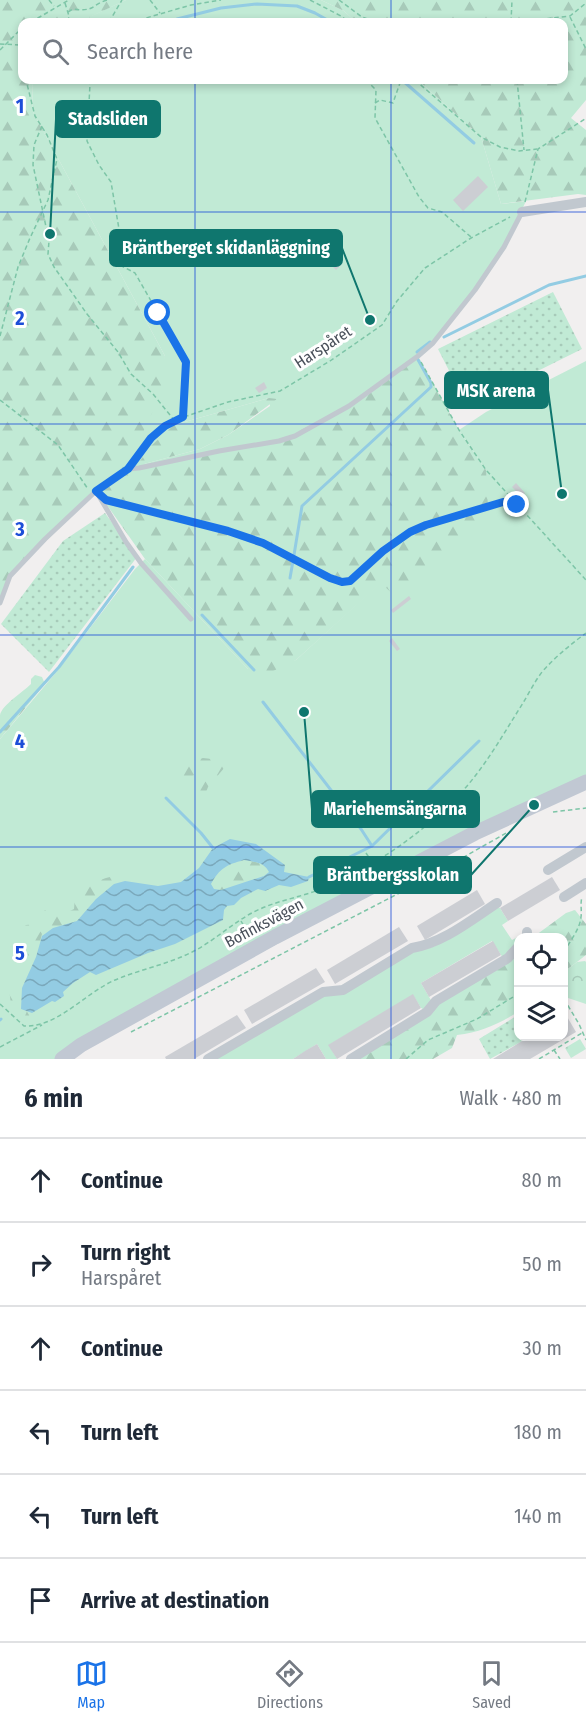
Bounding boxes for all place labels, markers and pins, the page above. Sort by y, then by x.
callout: Stadsliden [56,101,160,137]
callout: Bräntberget skidanläggning [110,230,342,266]
callout: MSK arena [445,372,548,408]
callout: Mariehemsängarna [312,791,479,827]
callout: Bräntbergsskolan [314,857,471,893]

